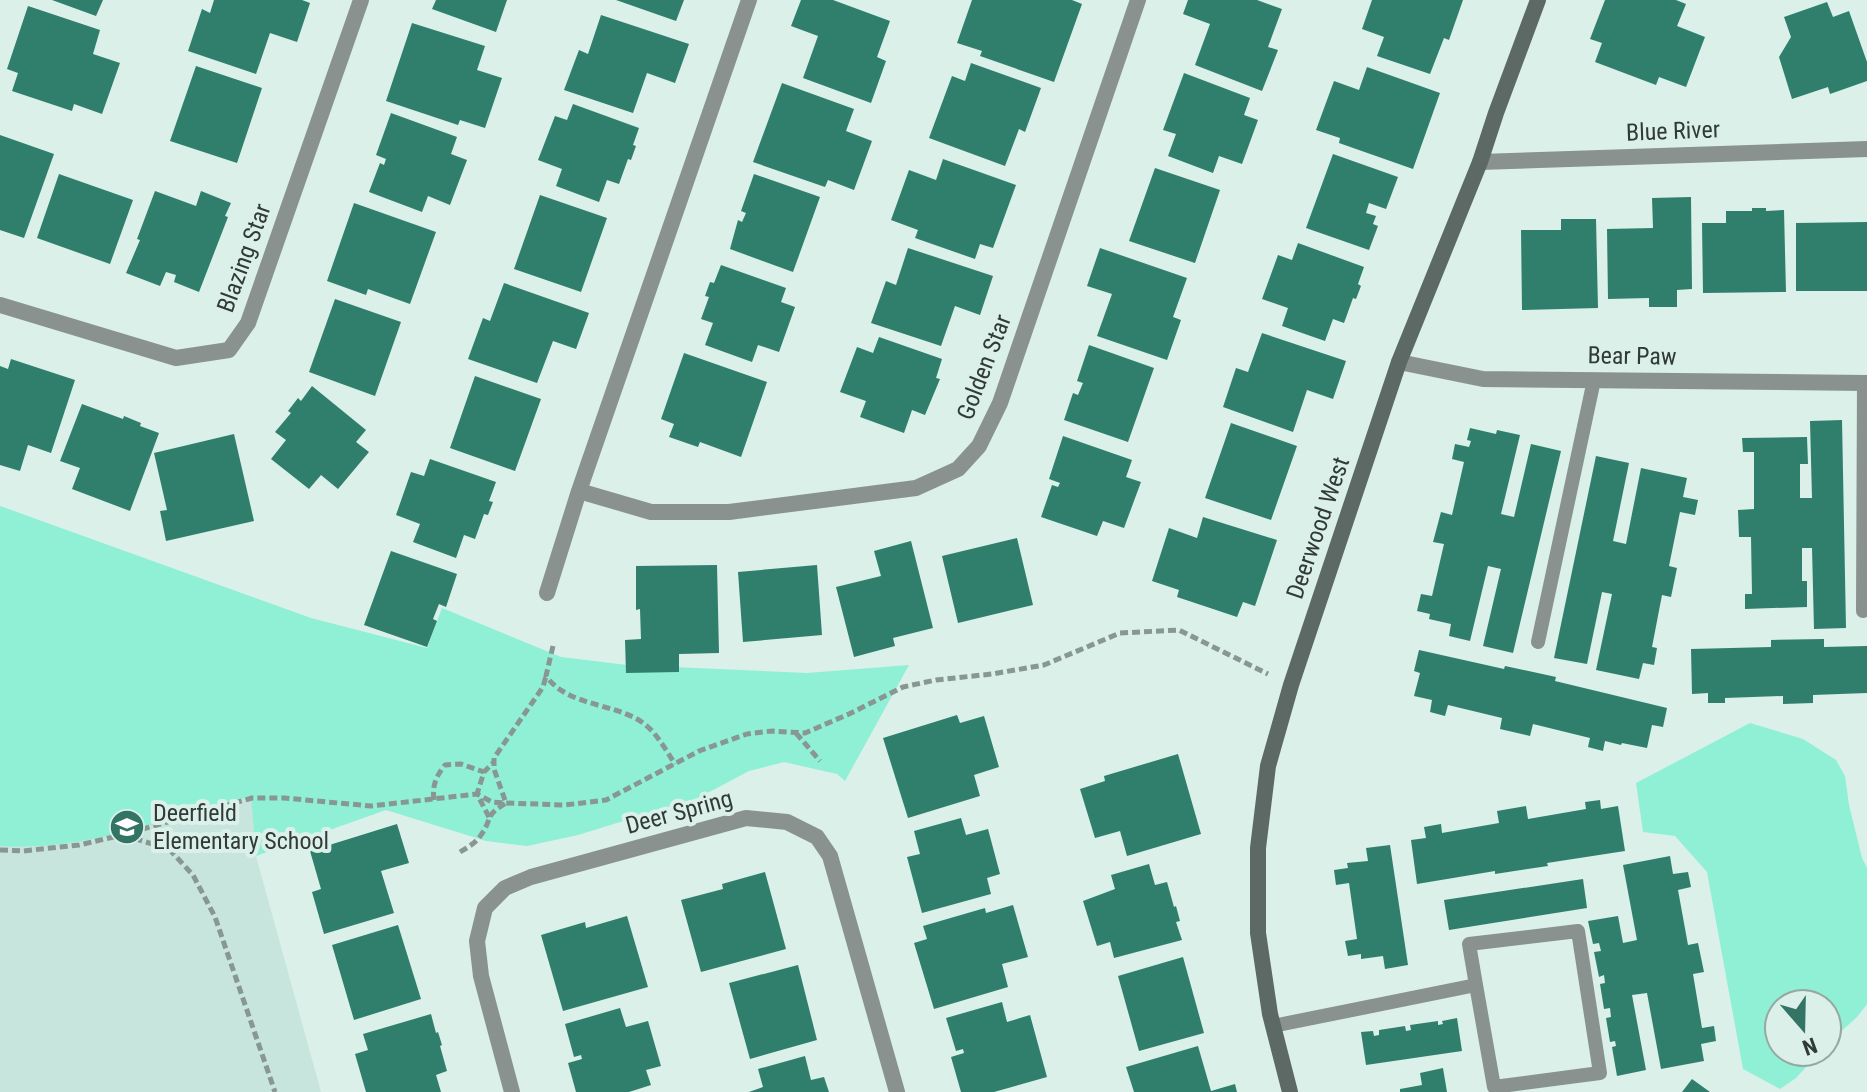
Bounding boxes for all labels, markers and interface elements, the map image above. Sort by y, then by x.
street label: Blue River [1626,115,1720,147]
street label: Blazing Star [211,200,277,316]
street label: Golden Star [951,310,1017,424]
street label: Bear Paw [1587,341,1677,371]
street label: Deerwood West [1281,453,1355,603]
street label: Deer Spring [622,784,736,840]
place label: Deerfield Elementary School [153,799,329,855]
school or university icon: Deerfield Elementary School [108,808,146,846]
north arrow [1763,988,1843,1068]
text: N [1799,1032,1820,1060]

